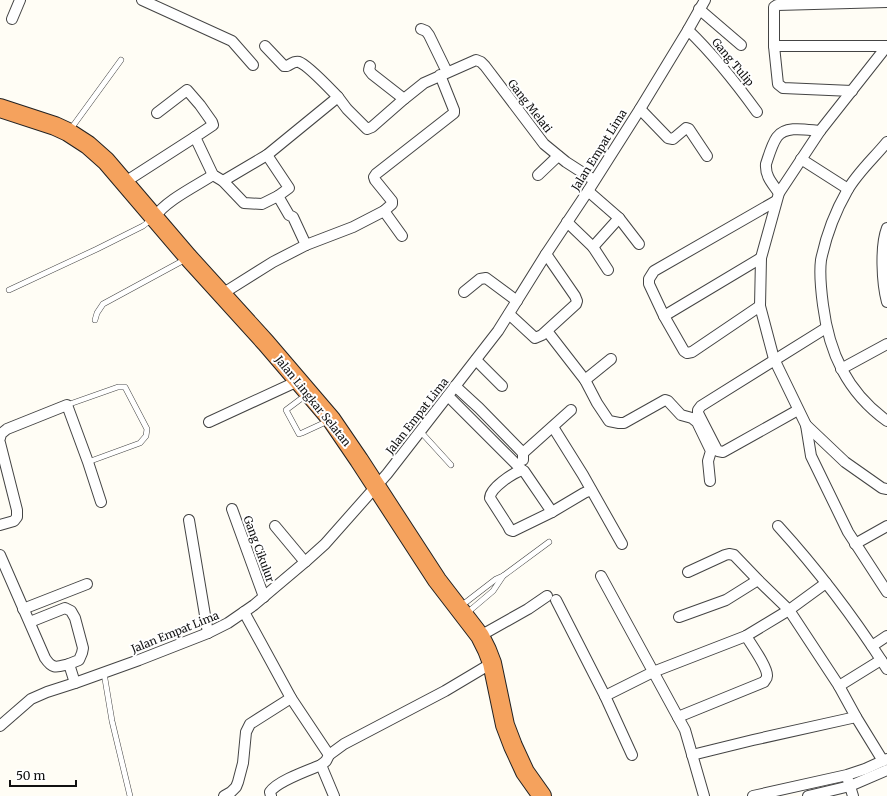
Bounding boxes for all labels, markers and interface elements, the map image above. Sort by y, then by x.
street label: Gang Tulip [709,35,757,89]
street label: Gang Melati [505,76,555,136]
street label: Jalan Empat Lima [568,107,630,194]
street label: Jalan Lingkar Selatan [272,352,354,450]
street label: Jalan Empat Lima [382,375,451,458]
street label: Gang Cikulur [240,514,278,584]
street label: Jalan Empat Lima [128,608,221,656]
scale bar [10,762,76,788]
text: 50 m [16,768,45,783]

